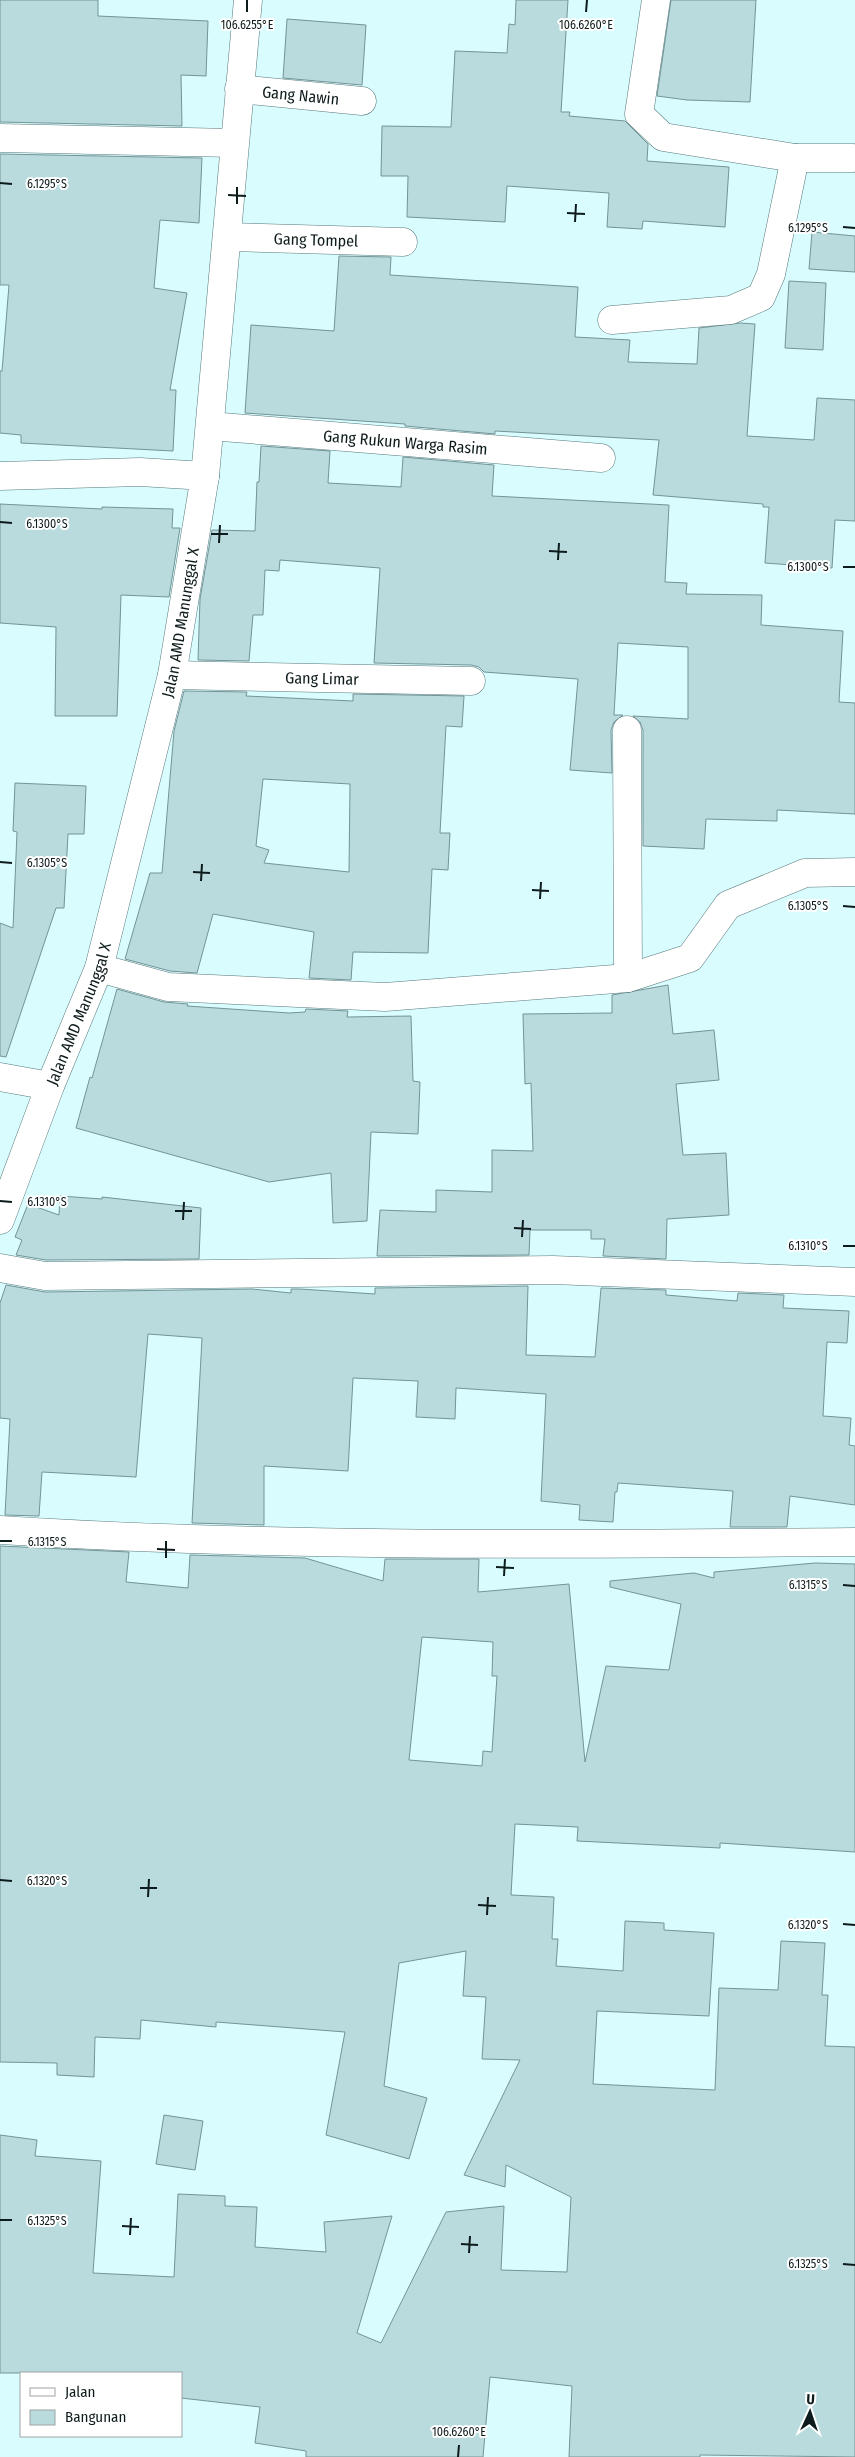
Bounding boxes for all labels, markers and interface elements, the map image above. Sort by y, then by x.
text: 106.6255°E [221,18,274,32]
text: 106.6260°E [559,18,613,32]
street label: Gang Nawin [261,82,340,108]
text: 6.1295°S [27,177,67,191]
text: 6.1295°S [788,221,828,235]
street label: Gang Tompel [273,229,359,250]
street label: Gang Rukun Warga Rasim [322,426,488,458]
text: 6.1300°S [26,517,68,531]
street label: Jalan AMD Manunggal X [157,546,203,699]
text: 6.1300°S [787,560,829,574]
street label: Gang Limar [285,668,359,688]
text: 6.1305°S [27,856,67,870]
text: 6.1305°S [788,899,828,913]
street label: Jalan AMD Manunggal X [42,940,115,1088]
text: 6.1310°S [27,1195,67,1209]
text: 6.1310°S [788,1239,828,1253]
text: 6.1315°S [28,1535,66,1549]
text: 6.1315°S [789,1578,827,1592]
text: 6.1320°S [27,1874,67,1888]
text: 6.1320°S [788,1918,828,1932]
text: 6.1325°S [27,2214,67,2228]
text: 6.1325°S [788,2257,828,2271]
legend [20,2372,182,2437]
text: Jalan [65,2383,95,2401]
north arrow [785,2387,835,2437]
text: U [806,2391,815,2408]
text: Bangunan [65,2408,126,2426]
text: 106.6260°E [432,2425,486,2439]

